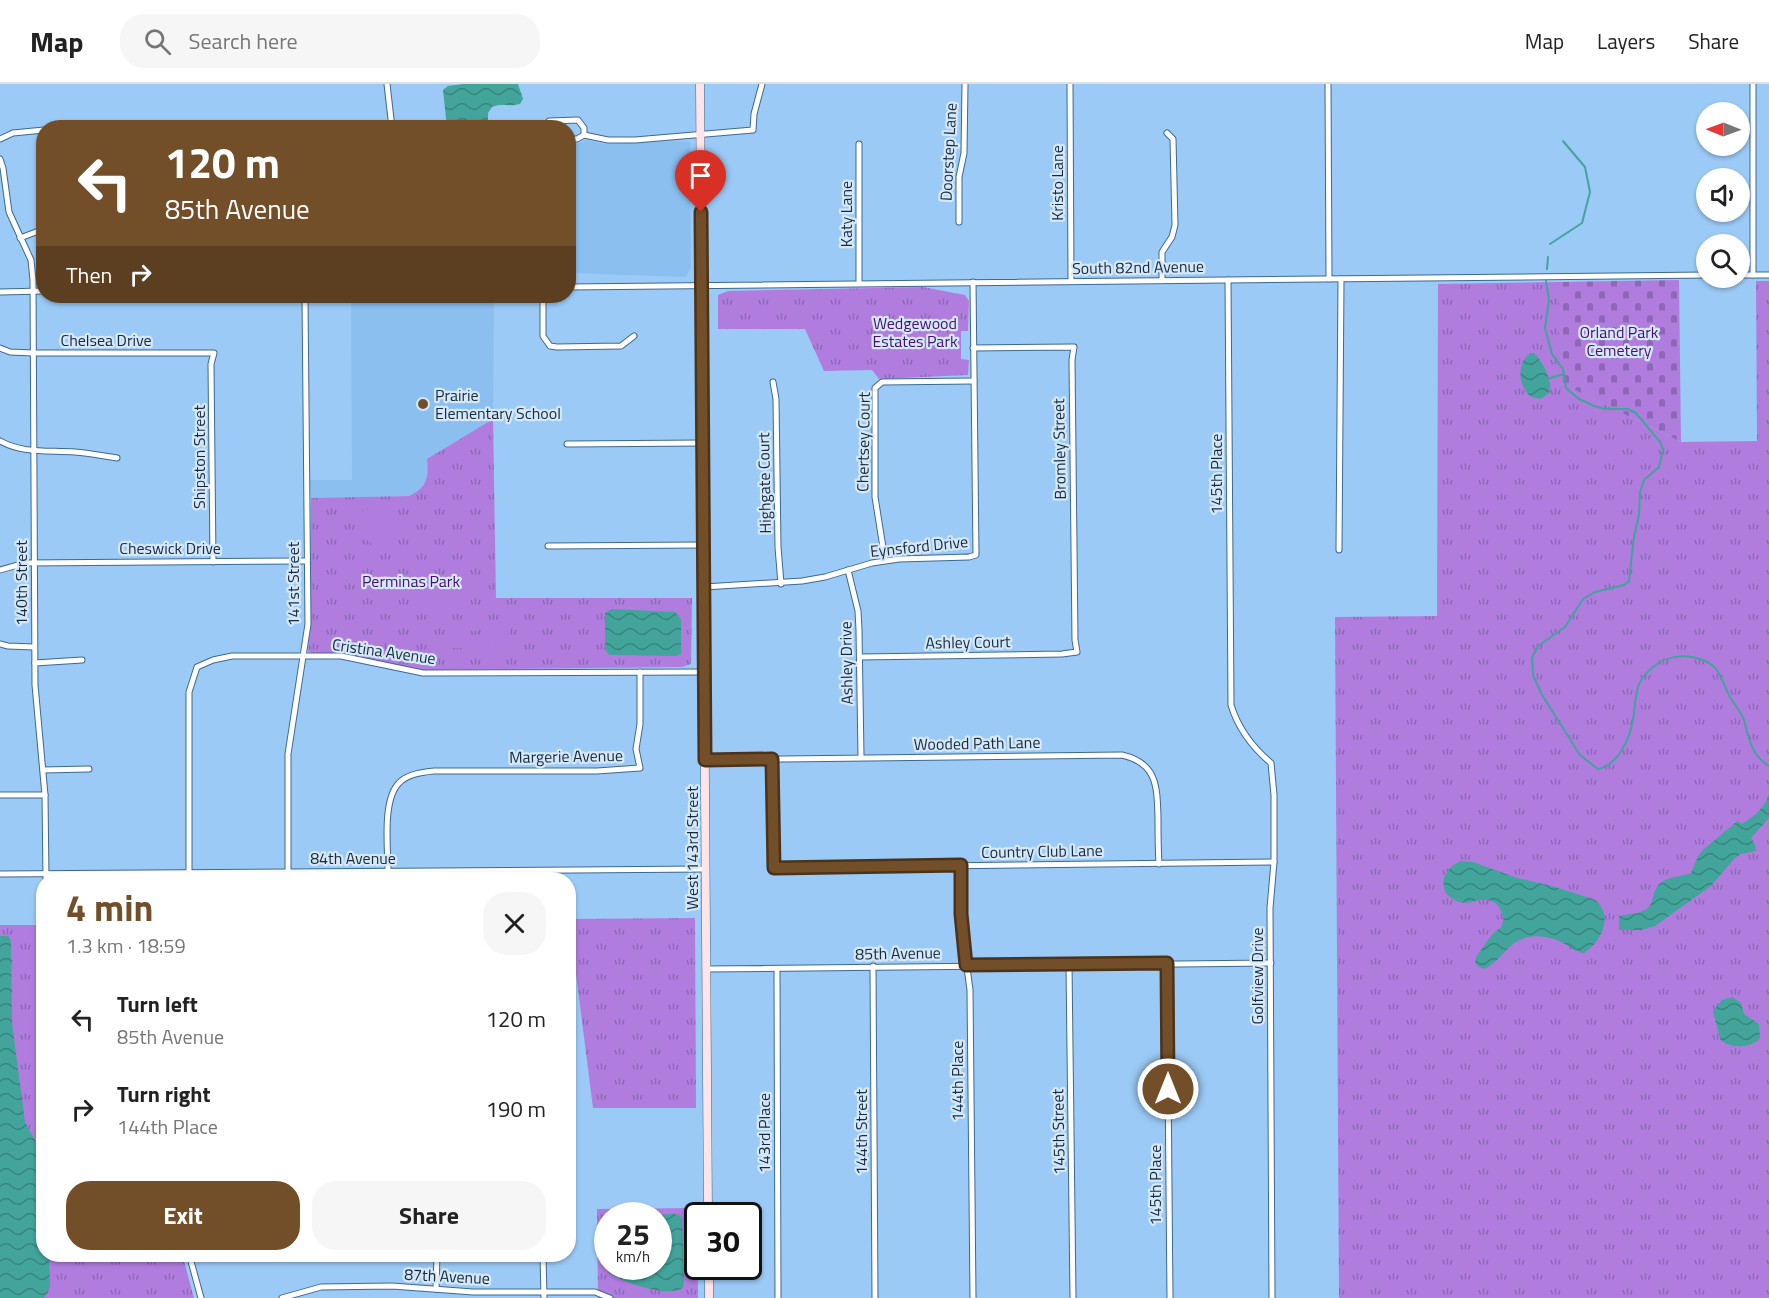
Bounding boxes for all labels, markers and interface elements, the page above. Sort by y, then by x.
search box [120,14,540,68]
text: Map [30,20,84,63]
text: Search here [189,24,298,58]
icon: search [141,25,174,58]
text: Map [1525,25,1564,57]
text: Layers [1597,25,1655,57]
text: Share [1688,25,1739,57]
street label: Doorstep Lane [933,102,963,202]
north arrow [1696,102,1750,156]
map controls [1696,102,1750,288]
text: 120 m [165,130,280,194]
icon: left [66,144,144,222]
street label: Kristo Lane [1045,145,1069,221]
pin [675,150,726,212]
icon: arrive [684,159,717,192]
button: sound [1696,168,1750,222]
street label: Katy Lane [834,181,858,247]
text: 85th Avenue [165,188,310,229]
button: search [1696,234,1750,288]
street label: South 82nd Avenue [1072,254,1204,280]
text: Then [66,258,112,292]
icon: right [124,258,157,291]
park label: Wedgewood Estates Park [872,311,958,353]
park label: Orland Park Cemetery [1579,320,1659,362]
street label: Chelsea Drive [60,328,152,352]
place label: Prairie Elementary School [435,383,561,425]
street label: Chertsey Court [850,392,876,492]
marker: Prairie Elementary School [416,397,430,411]
street label: Bromley Street [1046,398,1072,500]
street label: Shipston Street [187,405,211,509]
street label: Highgate Court [751,432,777,534]
street label: 145th Place [1204,434,1228,514]
street label: Eynsford Drive [869,529,969,563]
street label: Cheswick Drive [119,536,221,560]
street label: 140th Street [9,540,33,626]
street label: 141st Street [281,541,305,626]
park label: Perminas Park [362,569,460,593]
street label: Ashley Drive [833,621,859,705]
street label: Ashley Court [925,629,1011,655]
street label: Cristina Avenue [331,632,437,670]
street label: Wooded Path Lane [913,730,1041,756]
street label: Margerie Avenue [509,743,623,769]
street label: West 143rd Street [680,786,704,910]
street label: Country Club Lane [981,838,1103,864]
street label: 84th Avenue [310,846,396,870]
text: 4 min [66,880,153,935]
button: close [483,892,546,955]
street label: Golfview Drive [1245,927,1269,1025]
text: 1.3 km · 18:59 [66,930,186,961]
street label: 85th Avenue [855,940,941,966]
text: Turn left [117,987,198,1021]
text: 120 m [486,1002,546,1036]
icon: left [66,1003,99,1036]
text: 85th Avenue [117,1021,224,1052]
street label: 144th Place [945,1041,969,1121]
position arrow [1136,1057,1200,1121]
text: Turn right [117,1077,211,1111]
street label: 145th Street [1045,1088,1071,1175]
street label: 144th Street [849,1089,873,1175]
text: 190 m [486,1092,546,1126]
icon: right [66,1093,99,1126]
street label: 143rd Place [752,1093,776,1173]
text: 144th Place [117,1111,218,1142]
street label: 145th Place [1143,1145,1167,1225]
button: Exit [66,1181,300,1250]
button: Share [312,1181,546,1250]
speed limit sign: 30 [684,1202,762,1280]
text: 25 [616,1211,650,1257]
text: km/h [616,1245,650,1268]
street label: 87th Avenue [404,1262,490,1290]

